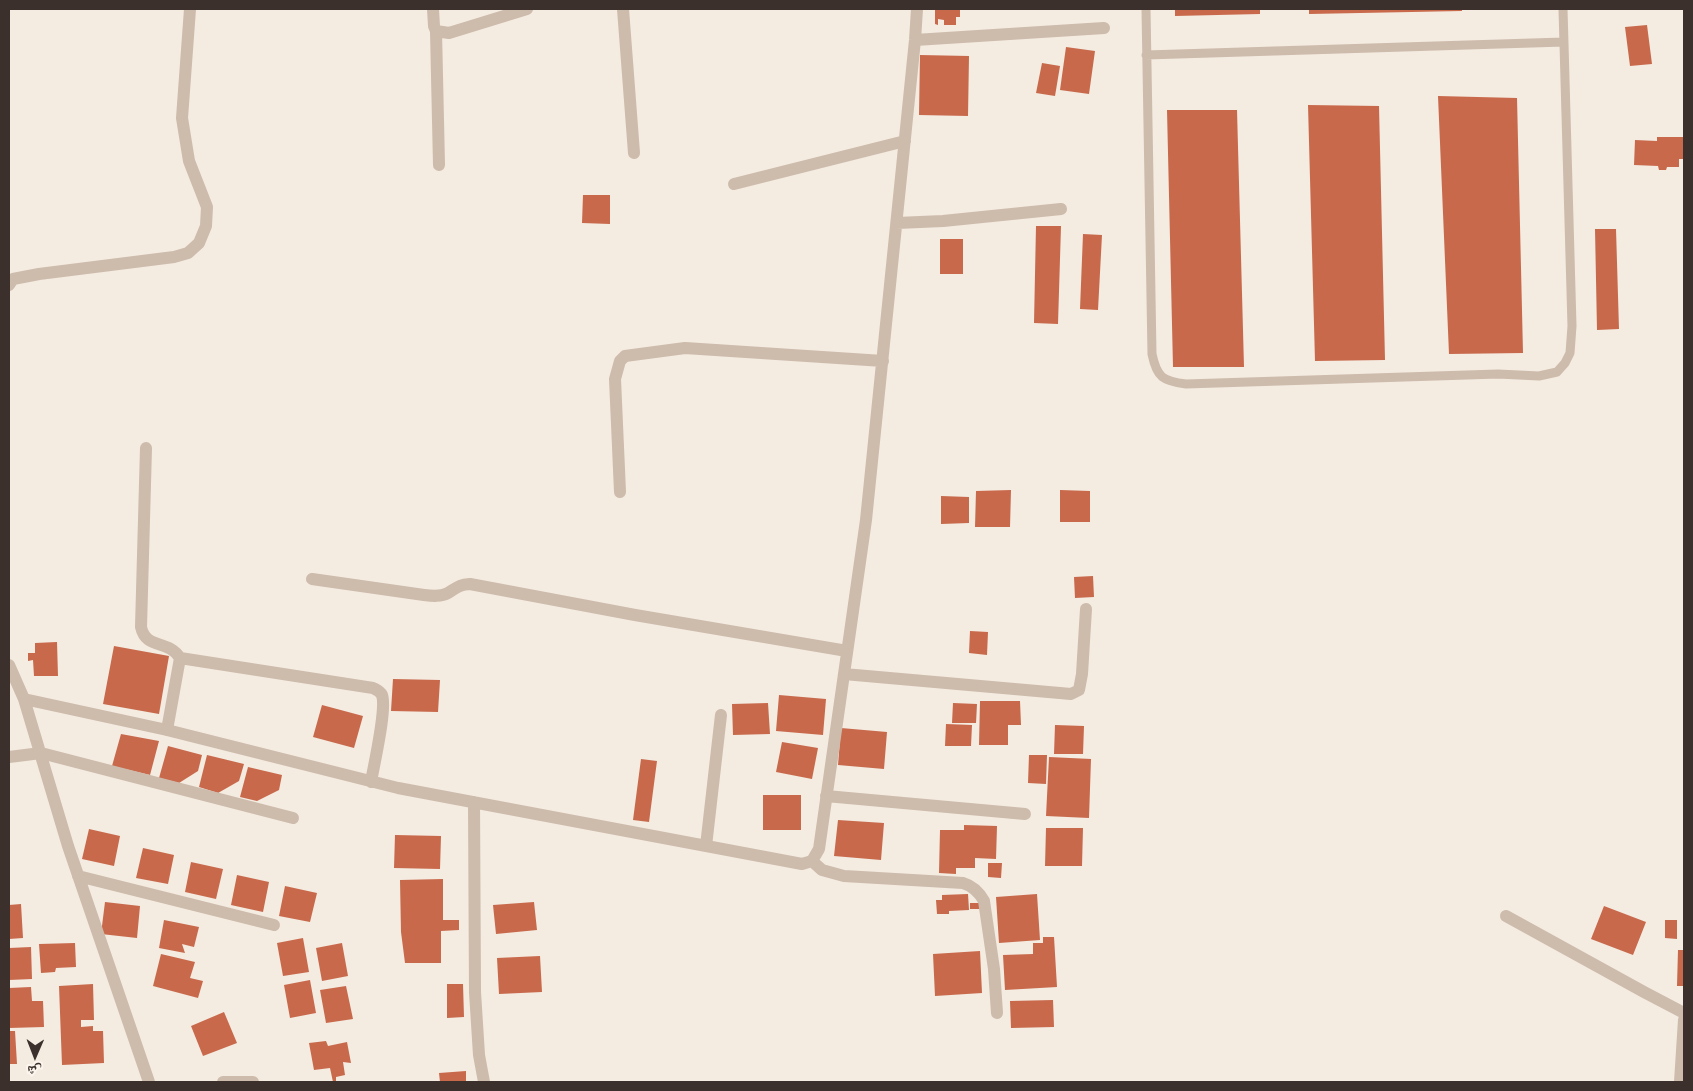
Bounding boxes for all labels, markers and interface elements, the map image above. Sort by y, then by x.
north arrow [10,1031,60,1081]
text: ش [27,1061,42,1081]

